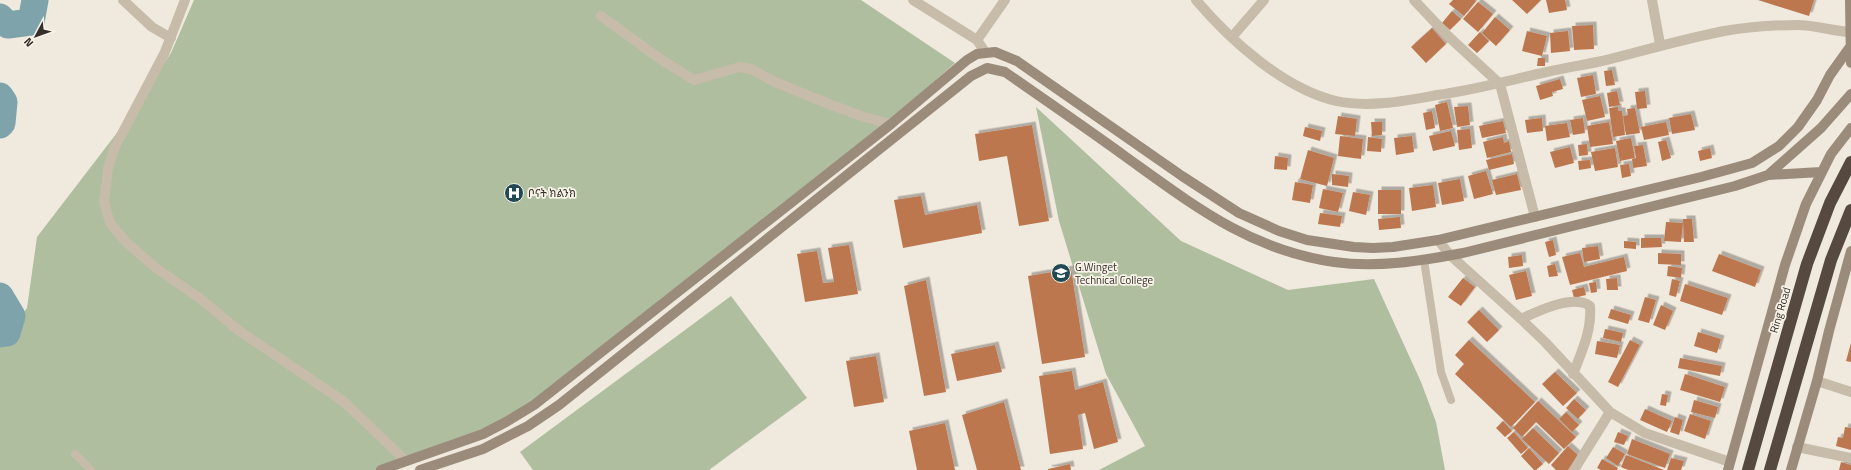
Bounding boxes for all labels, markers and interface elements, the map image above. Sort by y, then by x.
north arrow [16,16,56,56]
text: N [20,34,37,51]
hospital icon: ቦናት ክልንክ [503,182,525,204]
place label: ቦናት ክልንክ [528,185,576,201]
place label: G.Winget Technical College [1075,259,1154,288]
school or university icon: G.Winget Technical College [1050,262,1072,284]
street label: Ring Road [1765,285,1795,335]

